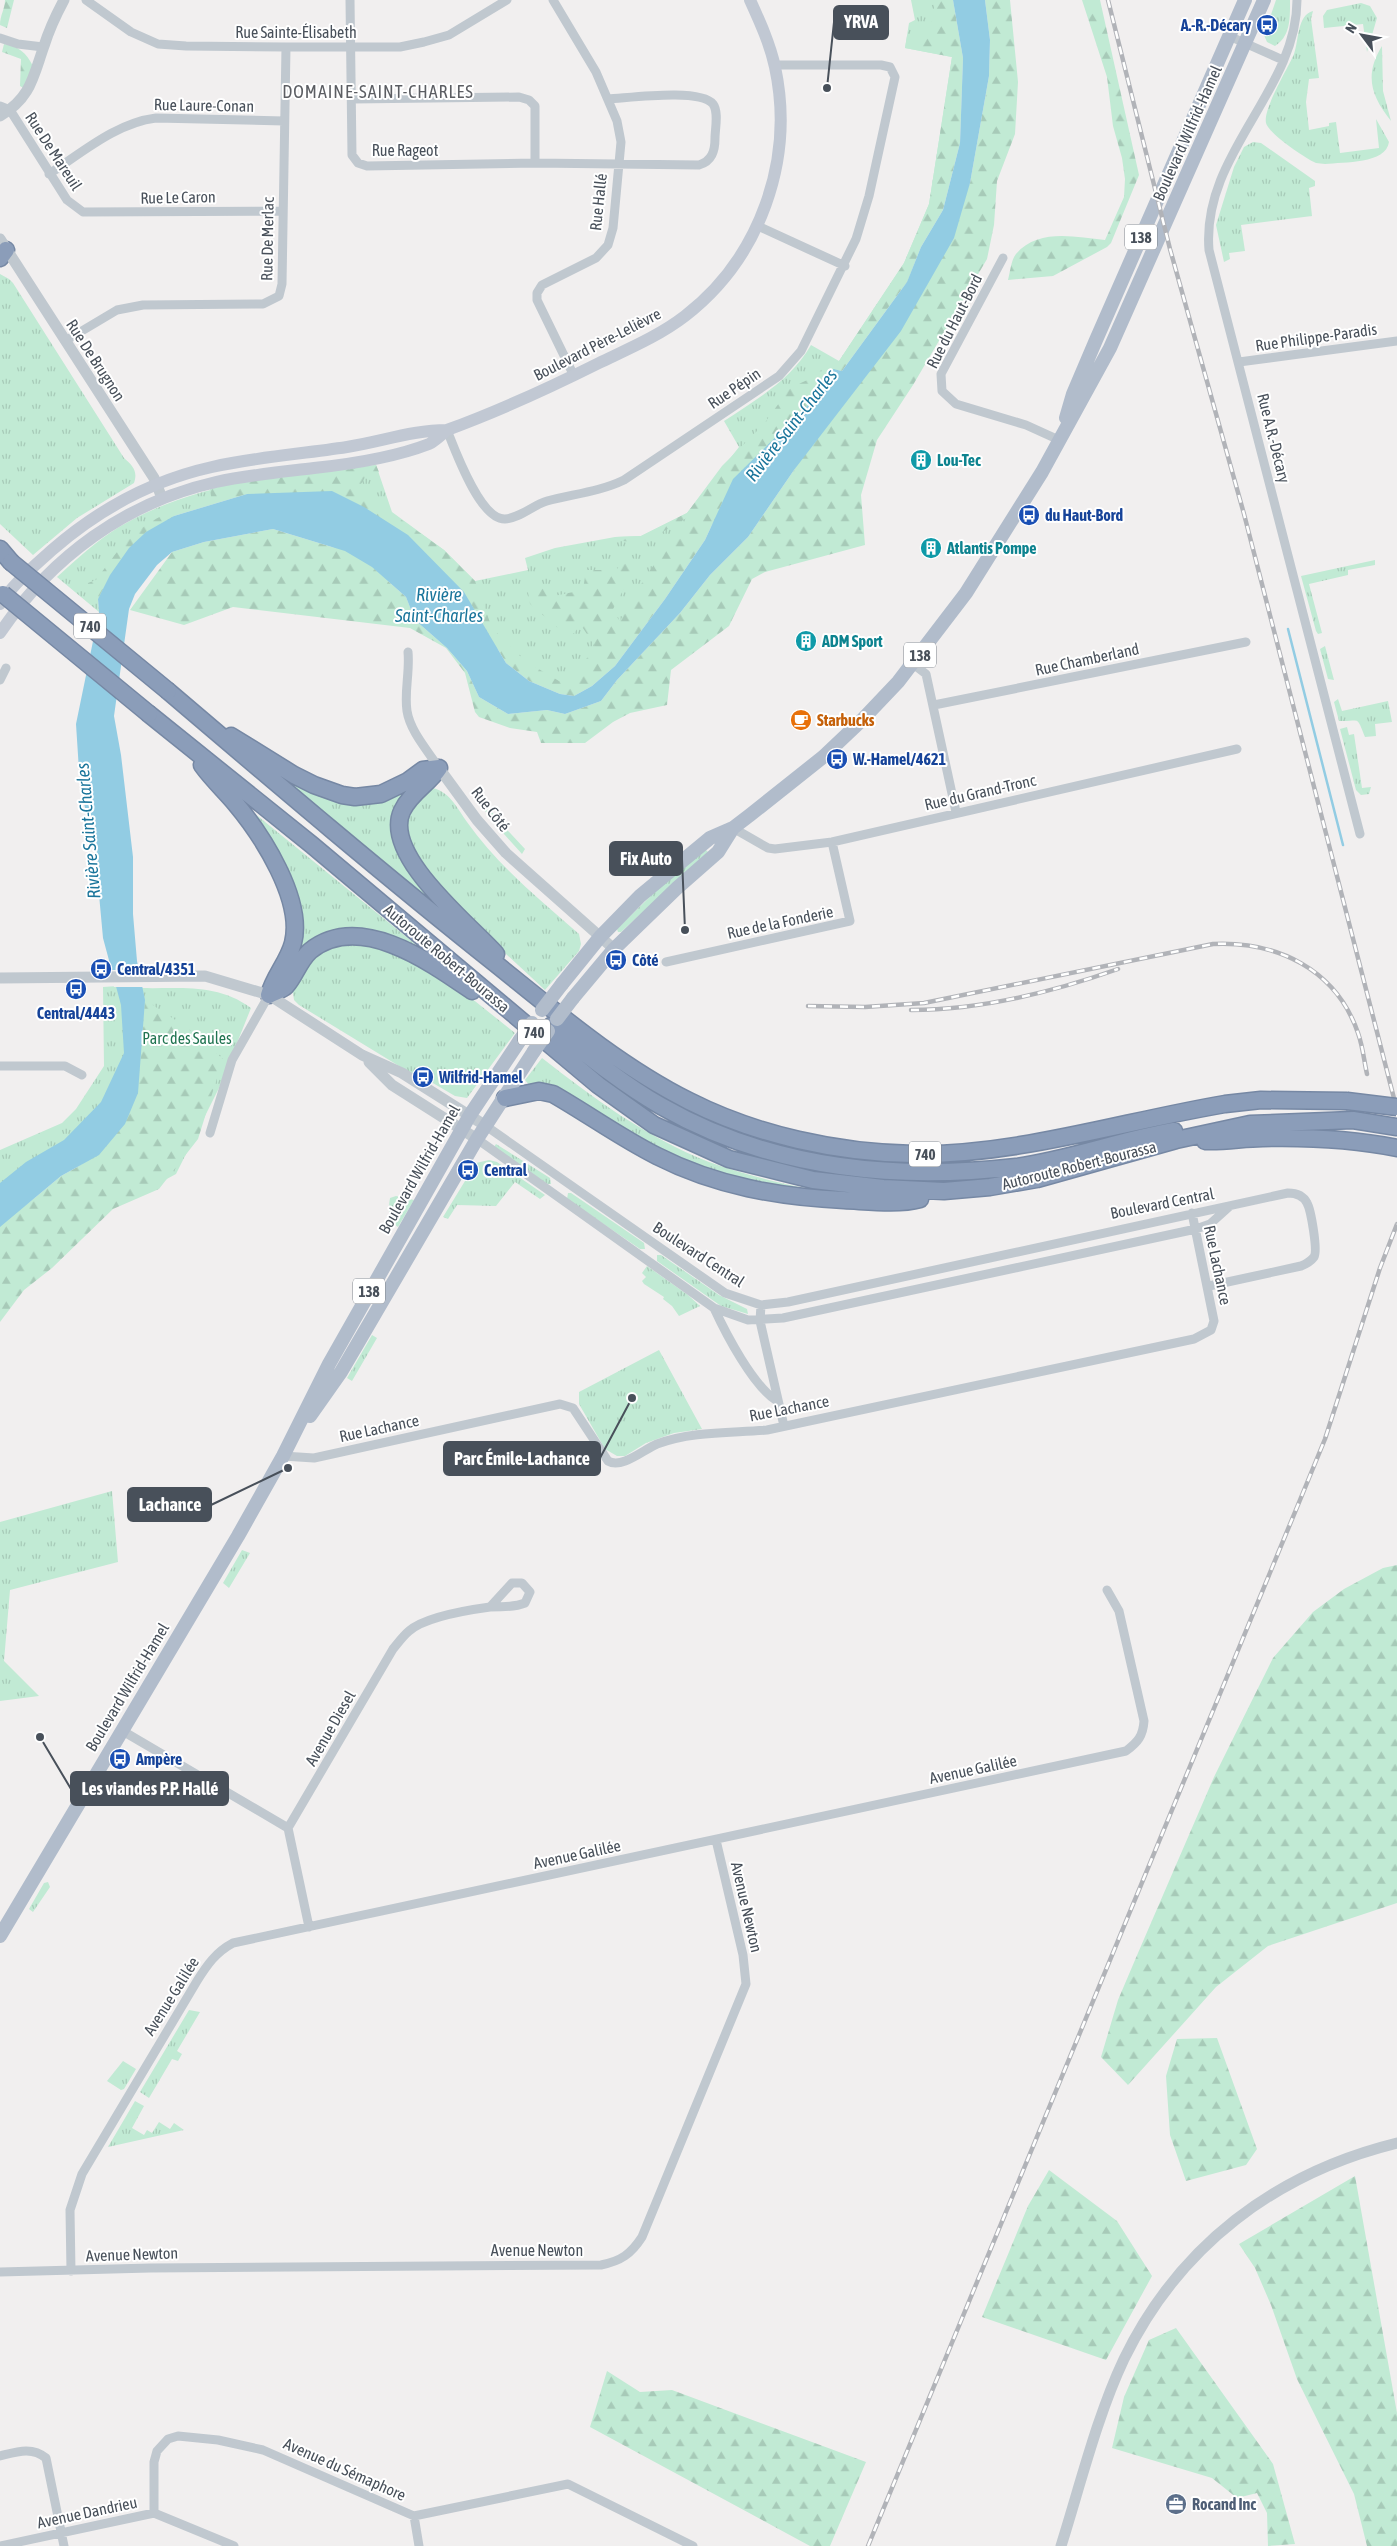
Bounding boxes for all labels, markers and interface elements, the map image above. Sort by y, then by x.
callout: YRVA [834,6,888,39]
north arrow [1337,10,1387,60]
text: YRVA [843,11,878,32]
bus stop icon: A.-R.-Décary [1255,13,1279,37]
place label: A.-R.-Décary [1180,16,1251,34]
text: N [1342,20,1360,36]
street label: Rue Sainte-Élisabeth [235,23,357,41]
street label: Boulevard Wilfrid-Hamel [1149,62,1225,203]
district label: DOMAINE-SAINT-CHARLES [282,81,474,102]
street label: Rue Laure-Conan [154,95,254,115]
street label: Rue De Mareuil [22,109,86,194]
street label: Rue Rageot [372,141,439,160]
street label: Rue Hallé [586,172,610,232]
street label: Rue Le Caron [140,187,216,207]
street label: Rue De Merlac [257,197,277,281]
road number: 138 [1125,224,1157,250]
street label: Rue du Haut-Bord [923,271,985,371]
street label: Boulevard Père-Lelièvre [530,304,664,384]
street label: Rue De Brugnon [62,316,129,405]
street label: Rue Philippe-Paradis [1254,320,1378,355]
street label: Rue Pépin [704,364,764,413]
water label: Rivière Saint-Charles [741,365,841,485]
street label: Rue A.R.-Décary [1253,391,1294,485]
building icon: Lou-Tec [909,448,933,472]
place label: Lou-Tec [937,451,981,469]
bus stop icon: du Haut-Bord [1017,503,1041,527]
place label: du Haut-Bord [1045,506,1123,524]
building icon: Atlantis Pompe [919,536,943,560]
place label: Atlantis Pompe [946,539,1037,557]
water label: Rivière Saint-Charles [394,584,483,626]
road number: 740 [74,614,106,638]
building icon: ADM Sport [794,629,818,653]
place label: ADM Sport [821,632,883,650]
street label: Rue Chamberland [1033,639,1141,679]
road number: 138 [904,642,936,668]
cafe icon: Starbucks [789,708,813,732]
place label: Starbucks [817,711,875,729]
bus stop icon: W.-Hamel/4621 [825,747,849,771]
place label: W.-Hamel/4621 [852,750,947,768]
water label: Rivière Saint-Charles [72,762,104,900]
street label: Rue du Grand-Tronc [923,770,1037,814]
street label: Rue Côté [468,783,514,835]
callout: Fix Auto [610,842,682,875]
text: Fix Auto [620,848,672,869]
street label: Autoroute Robert-Bourassa [381,900,513,1016]
street label: Rue de la Fonderie [725,902,835,942]
bus stop icon: Côté [604,948,628,972]
place label: Côté [632,951,658,969]
bus stop icon: Central/4351 [89,957,113,981]
place label: Central/4351 [117,960,196,978]
bus stop icon: Central/4443 [64,977,88,1001]
place label: Central/4443 [37,1004,115,1022]
road number: 740 [518,1020,550,1044]
park label: Parc des Saules [142,1029,232,1047]
bus stop icon: Wilfrid-Hamel [411,1065,435,1089]
place label: Wilfrid-Hamel [438,1068,523,1086]
street label: Boulevard Wilfrid-Hamel [375,1101,464,1237]
street label: Autoroute Robert-Bourassa [1000,1137,1158,1193]
road number: 740 [909,1142,941,1166]
bus stop icon: Central [456,1158,480,1182]
place label: Central [484,1161,528,1179]
street label: Boulevard Central [1109,1184,1216,1222]
street label: Boulevard Central [650,1218,749,1291]
street label: Rue Lachance [1201,1224,1235,1306]
road number: 138 [353,1278,385,1304]
street label: Rue Lachance [748,1391,830,1425]
street label: Rue Lachance [338,1411,420,1445]
callout: Parc Émile-Lachance [444,1442,600,1475]
text: Parc Émile-Lachance [454,1448,590,1469]
callout: Lachance [128,1488,211,1521]
text: Lachance [139,1494,201,1515]
street label: Boulevard Wilfrid-Hamel [82,1619,173,1754]
street label: Avenue Diesel [301,1687,359,1769]
bus stop icon: Ampère [108,1747,132,1771]
place label: Ampère [135,1750,182,1768]
street label: Avenue Galilée [928,1751,1018,1787]
callout: Les viandes P.P. Hallé [71,1772,228,1805]
text: Les viandes P.P. Hallé [81,1778,219,1799]
street label: Avenue Galilée [532,1836,622,1872]
street label: Avenue Newton [728,1860,766,1954]
street label: Avenue Galilée [140,1954,202,2038]
street label: Avenue Newton [491,2241,583,2259]
street label: Avenue Newton [86,2243,178,2265]
street label: Avenue du Sémaphore [281,2434,409,2505]
office icon: Rocand Inc [1164,2492,1188,2516]
street label: Avenue Dandrieu [35,2493,139,2531]
place label: Rocand Inc [1192,2495,1256,2513]

